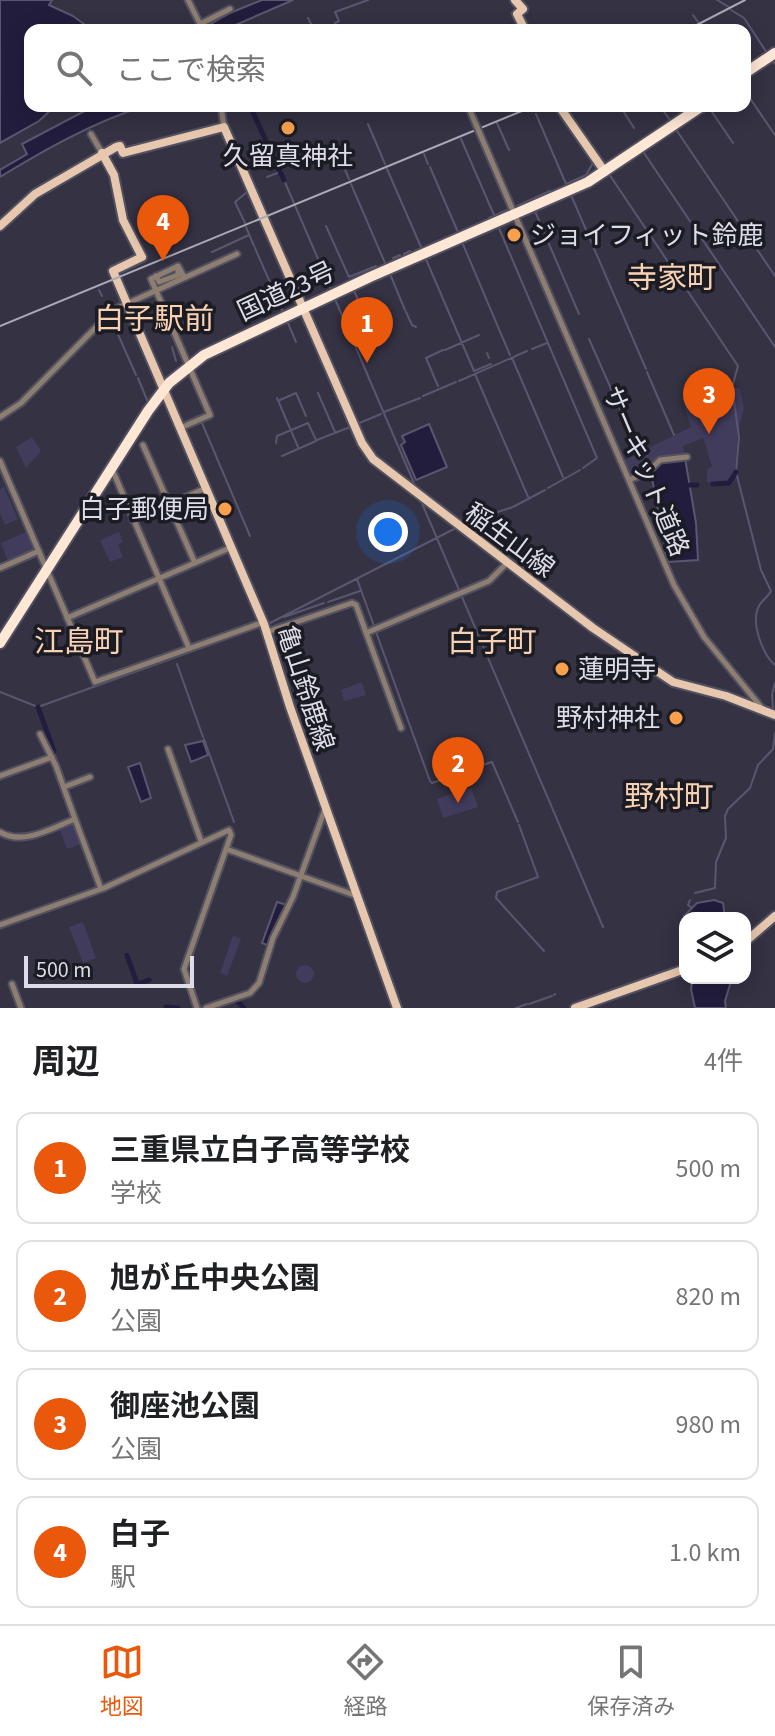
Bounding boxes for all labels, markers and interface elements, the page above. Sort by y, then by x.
search box [24,24,751,112]
icon: search [52,46,96,90]
text: ここで検索 [116,49,266,92]
marker: 久留真神社 [279,119,297,137]
place label: 久留真神社 [223,138,353,175]
pin: 4 [137,195,189,261]
place label: ジョイフィット鈴鹿 [530,217,763,254]
marker: ジョイフィット鈴鹿 [505,226,523,244]
street label: 国道23号 [231,253,341,330]
district label: 寺家町 [627,257,717,300]
pin: 1 [341,297,393,363]
district label: 白子駅前 [94,298,214,341]
pin: 3 [683,368,735,434]
street label: サーキット道路 [593,380,698,562]
place label: 白子郵便局 [79,491,209,528]
street label: 稲生山線 [457,494,562,586]
marker: 白子郵便局 [216,500,234,518]
your location [368,512,408,552]
district label: 江島町 [34,621,124,664]
street label: 亀山鈴鹿線 [268,621,343,756]
district label: 白子町 [447,621,537,664]
place label: 蓮明寺 [578,651,656,688]
marker: 蓮明寺 [553,660,571,678]
place label: 野村神社 [556,700,660,737]
marker: 野村神社 [667,709,685,727]
pin: 2 [432,737,484,803]
district label: 野村町 [624,776,714,819]
map controls [679,912,751,984]
button: layers [679,912,751,984]
scale bar [24,952,194,988]
text: 500 m [36,954,91,986]
text: 周辺 [32,1038,100,1087]
text: 4件 [704,1043,743,1080]
text: 三重県立白子高等学校 [110,1129,410,1172]
text: 1 [53,1150,67,1187]
text: 500 m [675,1150,741,1187]
text: 学校 [110,1175,162,1212]
text: 旭が丘中央公園 [110,1257,320,1300]
text: 2 [53,1278,67,1315]
text: 820 m [675,1278,741,1315]
text: 公園 [110,1303,162,1340]
text: 御座池公園 [110,1385,260,1428]
text: 3 [53,1406,67,1443]
text: 980 m [675,1406,741,1443]
text: 公園 [110,1431,162,1468]
text: 白子 [110,1513,170,1556]
text: 4 [53,1534,67,1571]
text: 1.0 km [669,1534,741,1571]
text: 駅 [110,1559,136,1596]
tab: 地図 [100,1640,144,1723]
tab: 経路 [343,1640,387,1723]
tab: 保存済み [587,1640,675,1723]

